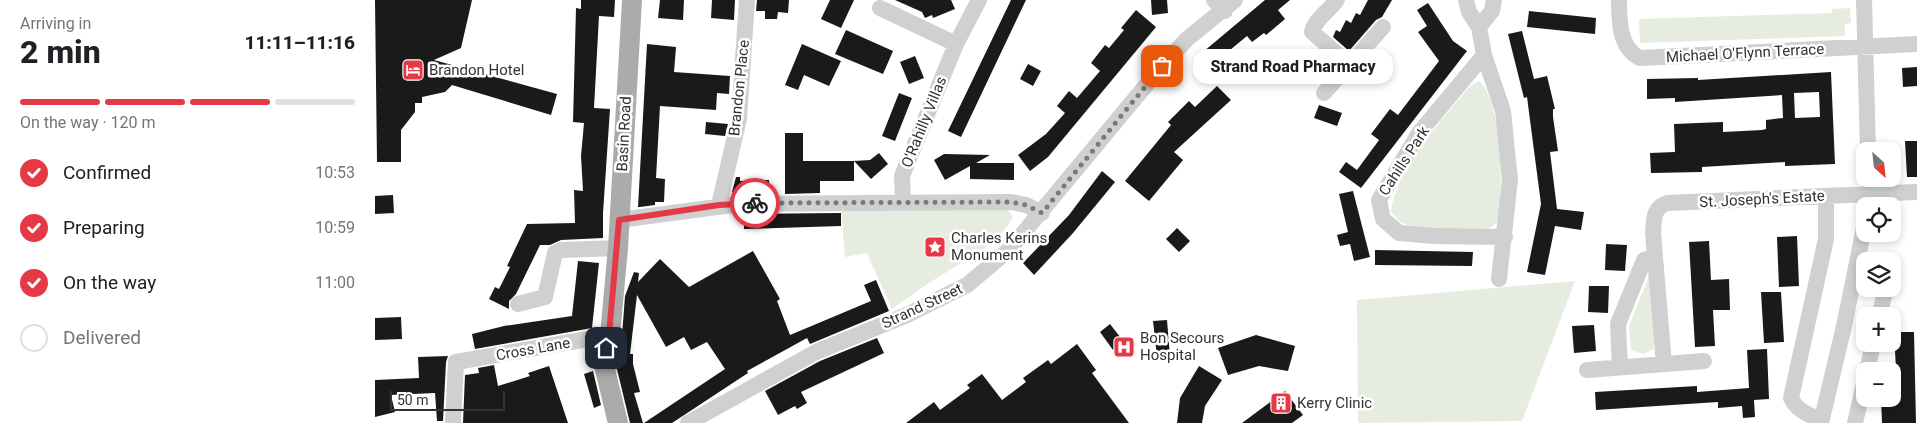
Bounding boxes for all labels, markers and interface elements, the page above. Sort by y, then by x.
text: Arriving in [20,14,91,33]
text: 11:11–11:16 [244,31,355,54]
text: 2 min [20,33,101,71]
street label: Brandon Place [725,39,753,137]
street label: Michael O'Flynn Terrace [1665,40,1825,66]
pin [1141,45,1183,87]
callout: Strand Road Pharmacy [1192,48,1392,84]
icon: bag [1148,52,1176,80]
text: Strand Road Pharmacy [1210,57,1376,76]
hotel icon: Brandon Hotel [401,58,425,82]
place label: Brandon Hotel [429,61,524,79]
street label: O'Rahilly Villas [898,74,950,170]
street label: Basin Road [613,96,635,172]
text: On the way · 120 m [20,113,156,132]
street label: Cahills Park [1375,123,1433,199]
north arrow [1856,142,1901,188]
map controls [1856,142,1901,407]
icon: check [20,159,48,187]
text: Confirmed [63,161,151,184]
text: 10:53 [315,163,355,182]
courier [730,178,780,228]
street label: St. Joseph's Estate [1699,187,1825,211]
icon: bike [741,189,769,217]
button: locate [1856,197,1901,242]
icon: check [20,214,48,242]
text: Preparing [63,216,145,239]
text: 10:59 [315,218,355,237]
place label: Charles Kerins Monument [951,229,1047,264]
place icon: Charles Kerins Monument [923,235,947,259]
button: layers [1856,252,1901,297]
icon: check [20,269,48,297]
text: On the way [63,271,156,294]
text: 11:00 [315,273,355,292]
street label: Strand Street [879,279,965,333]
button: + [1856,307,1901,352]
text: Delivered [63,326,141,349]
pin [585,327,627,369]
place label: Bon Secours Hospital [1140,329,1224,364]
street label: Cross Lane [495,334,572,364]
icon: home [592,334,620,362]
hospital icon: Bon Secours Hospital [1112,335,1136,359]
button: − [1856,362,1901,407]
scale bar [390,388,505,411]
building icon: Kerry Clinic [1269,391,1293,415]
text: 50 m [397,392,429,408]
place label: Kerry Clinic [1297,394,1372,412]

